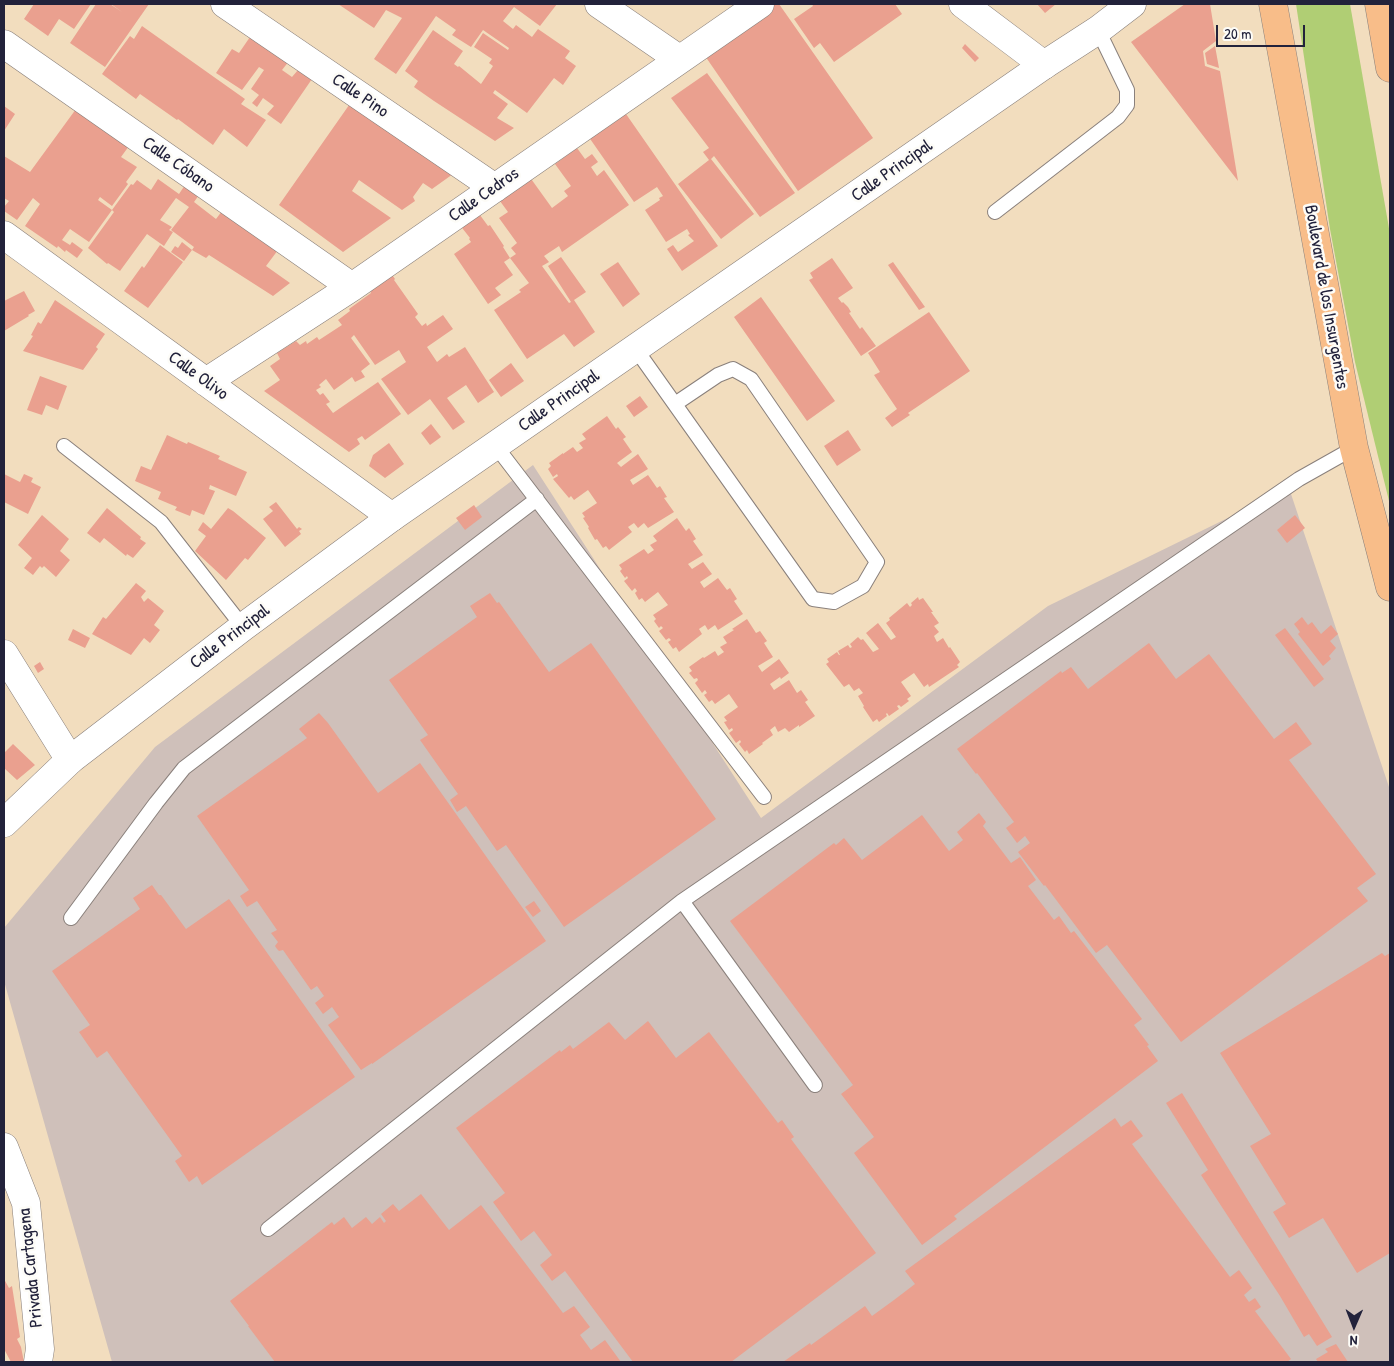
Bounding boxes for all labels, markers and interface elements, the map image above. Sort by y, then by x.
scale bar [1219,15,1308,47]
text: 20 m [1224,23,1251,44]
street label: Calle Pino [327,69,393,123]
street label: Calle Cóbano [138,132,218,198]
street label: Calle Principal [847,135,937,207]
street label: Calle Cedros [445,163,523,227]
street label: Boulevard de los Insurgentes [1299,203,1353,391]
street label: Calle Olivo [164,347,232,405]
street label: Calle Principal [514,365,604,437]
street label: Calle Principal [186,600,274,674]
street label: Privada Cartagena [14,1207,48,1329]
north arrow [1329,1301,1379,1351]
text: N [1350,1332,1358,1351]

